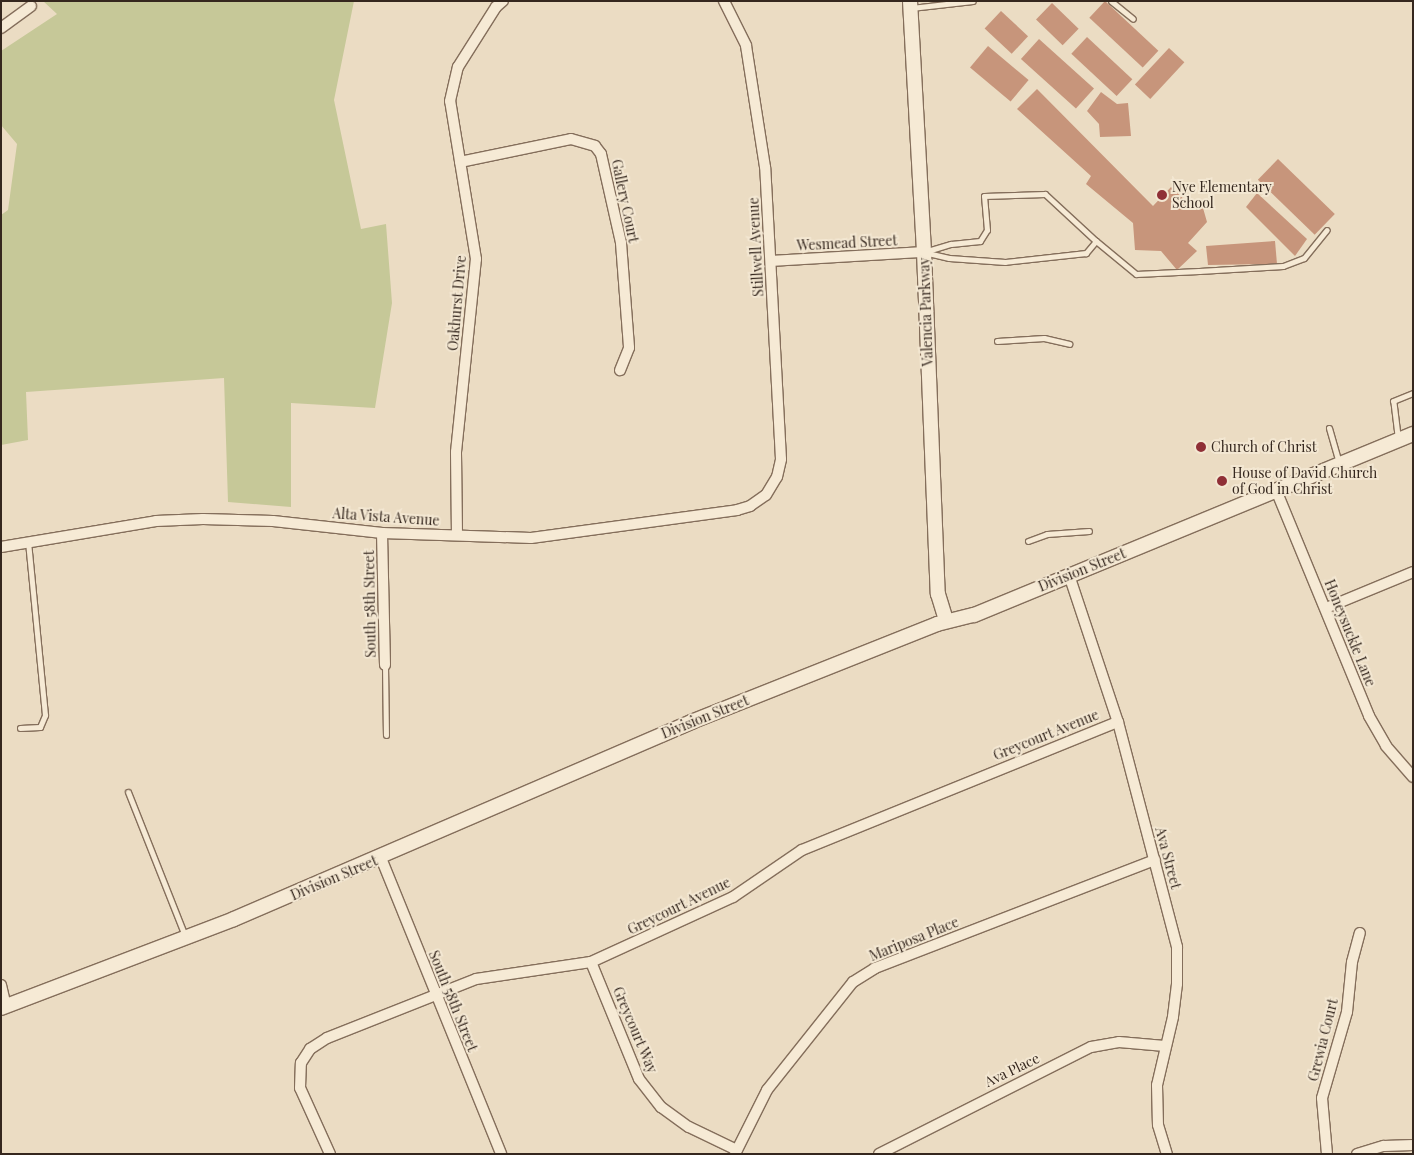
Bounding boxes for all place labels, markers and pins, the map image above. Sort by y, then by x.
place label: Nye Elementary School [1172,179,1272,212]
marker: Nye Elementary School [1156,189,1168,201]
place label: Church of Christ [1211,439,1317,455]
marker: Church of Christ [1195,441,1207,453]
place label: House of David Church of God in Christ [1232,465,1377,498]
marker: House of David Church of God in Christ [1216,475,1228,487]

